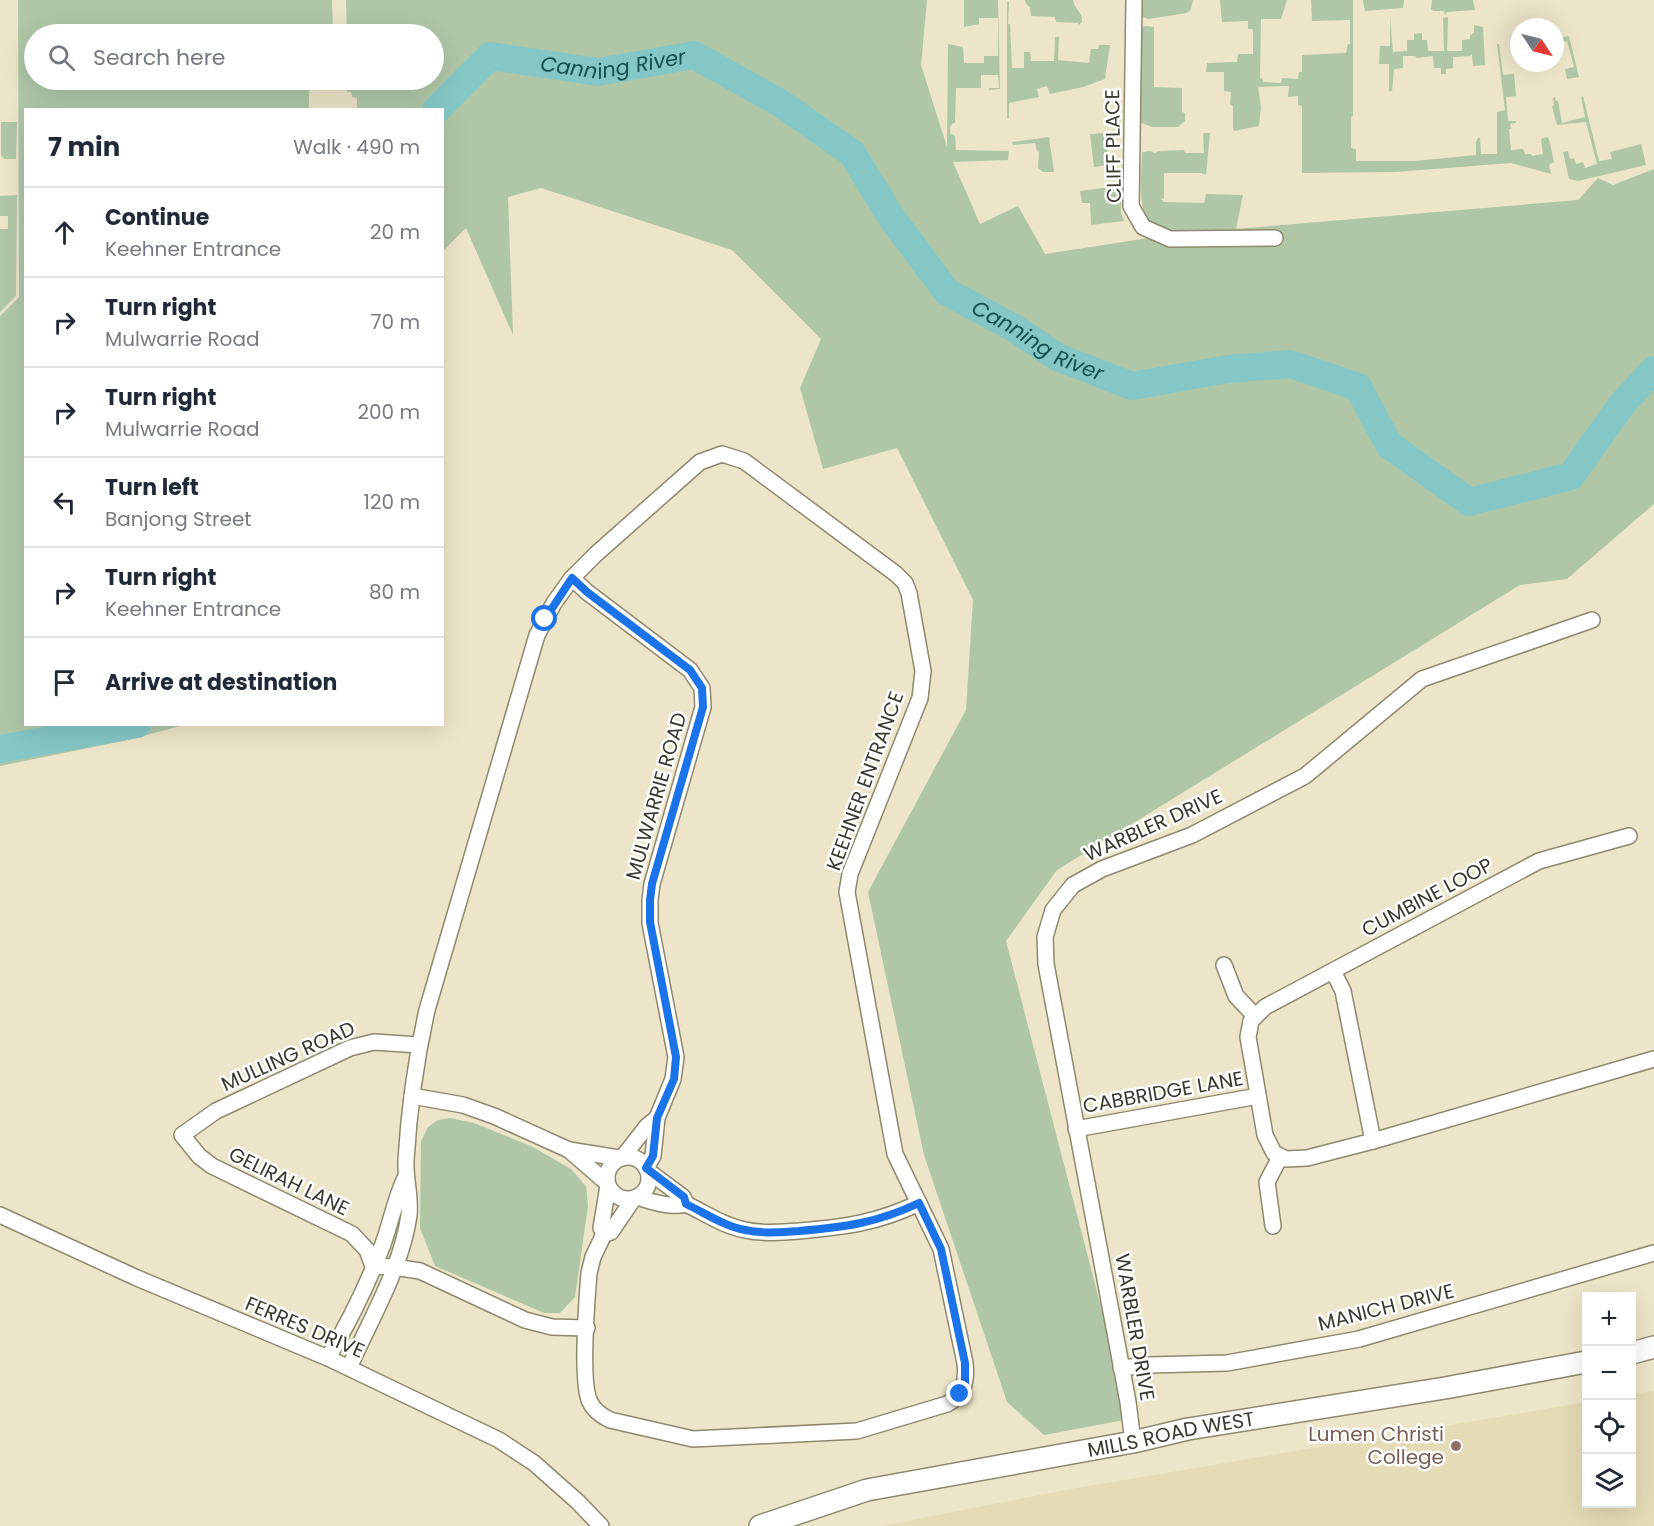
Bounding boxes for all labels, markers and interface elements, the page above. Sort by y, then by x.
north arrow [1510,18,1564,72]
search box [24,24,444,90]
icon: search [45,41,78,74]
text: Search here [93,42,226,73]
water label: Canning River [539,42,689,86]
street label: CLIFF PLACE [1098,89,1128,203]
text: 7 min [48,129,120,165]
text: Walk · 490 m [293,133,420,161]
text: Continue [105,202,209,233]
icon: ahead [48,216,81,249]
text: 20 m [370,218,420,246]
text: Keehner Entrance [105,235,281,263]
text: Turn right [105,292,216,323]
water label: Canning River [967,293,1109,388]
icon: right [48,306,81,339]
text: 70 m [371,308,420,336]
text: Mulwarrie Road [105,325,259,353]
text: Turn right [105,382,216,413]
icon: right [48,396,81,429]
text: 200 m [357,398,420,426]
text: Mulwarrie Road [105,415,259,443]
text: Turn left [105,472,199,503]
icon: left [48,486,81,519]
text: 120 m [364,488,420,516]
text: Banjong Street [105,505,252,533]
text: Turn right [105,562,216,593]
icon: right [48,576,81,609]
text: 80 m [369,578,420,606]
text: Keehner Entrance [105,595,281,623]
route start [531,605,557,631]
icon: arrive [48,666,81,699]
text: Arrive at destination [105,667,337,698]
street label: KEEHNER ENTRANCE [820,688,910,874]
street label: MULWARRIE ROAD [619,709,693,883]
street label: WARBLER DRIVE [1079,782,1227,868]
street label: CUMBINE LOOP [1357,851,1497,943]
street label: MULLING ROAD [217,1014,359,1098]
street label: CABBRIDGE LANE [1081,1064,1245,1120]
street label: GELIRAH LANE [224,1140,354,1222]
street label: WARBLER DRIVE [1108,1251,1162,1403]
street label: MANICH DRIVE [1315,1277,1457,1337]
street label: FERRES DRIVE [241,1289,369,1365]
map controls [1582,1292,1636,1508]
button: + [1582,1292,1636,1346]
button: − [1582,1346,1636,1400]
route end [946,1380,972,1406]
button: locate [1582,1400,1636,1454]
street label: MILLS ROAD WEST [1085,1405,1257,1464]
place label: Lumen Christi College [1308,1420,1444,1471]
marker: Lumen Christi College [1449,1439,1463,1453]
button: layers [1582,1454,1636,1508]

